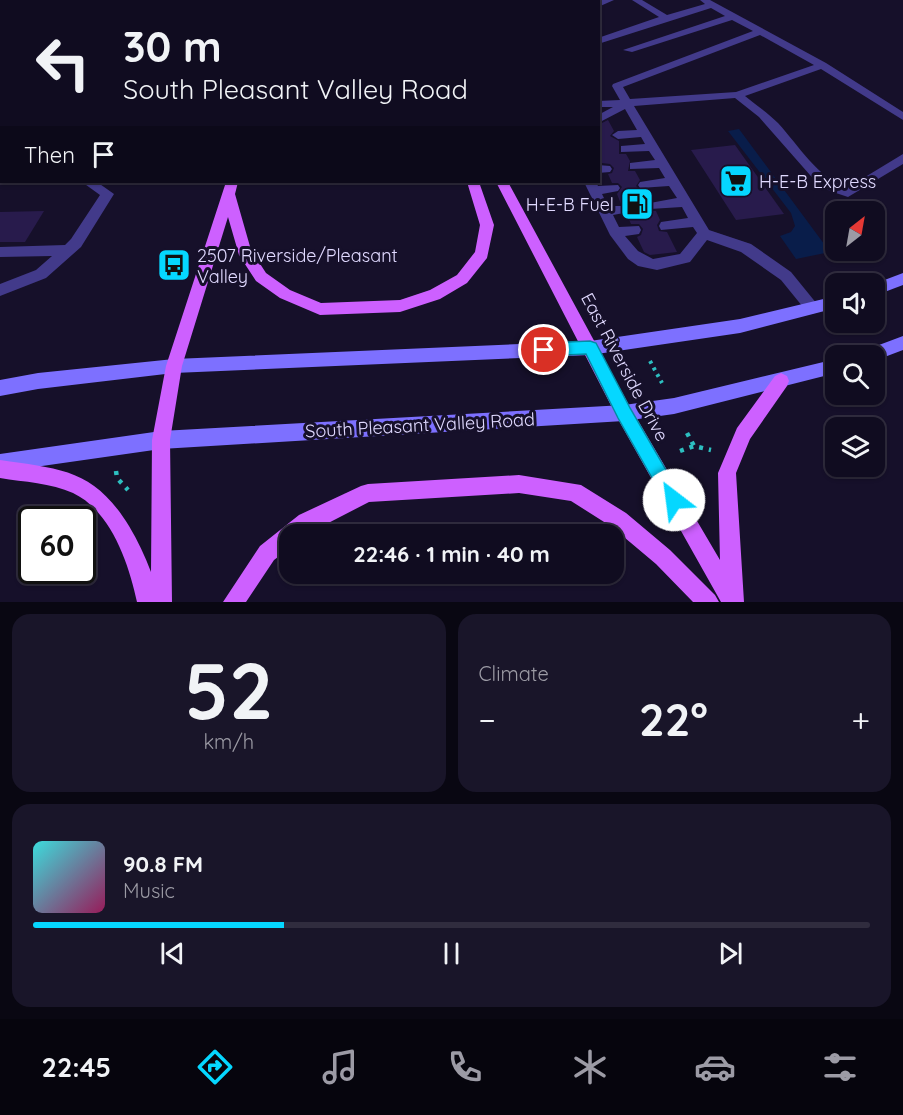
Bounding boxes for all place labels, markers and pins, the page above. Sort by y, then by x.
supermarket icon: H-E-B Express [718,163,754,199]
place label: H-E-B Express [759,170,876,193]
fuel station icon: H-E-B Fuel [619,186,655,222]
place label: H-E-B Fuel [526,193,614,216]
place label: 2507 Riverside/Pleasant Valley [197,244,398,288]
bus stop icon: 2507 Riverside/Pleasant Valley [156,247,192,283]
pin [518,324,569,375]

